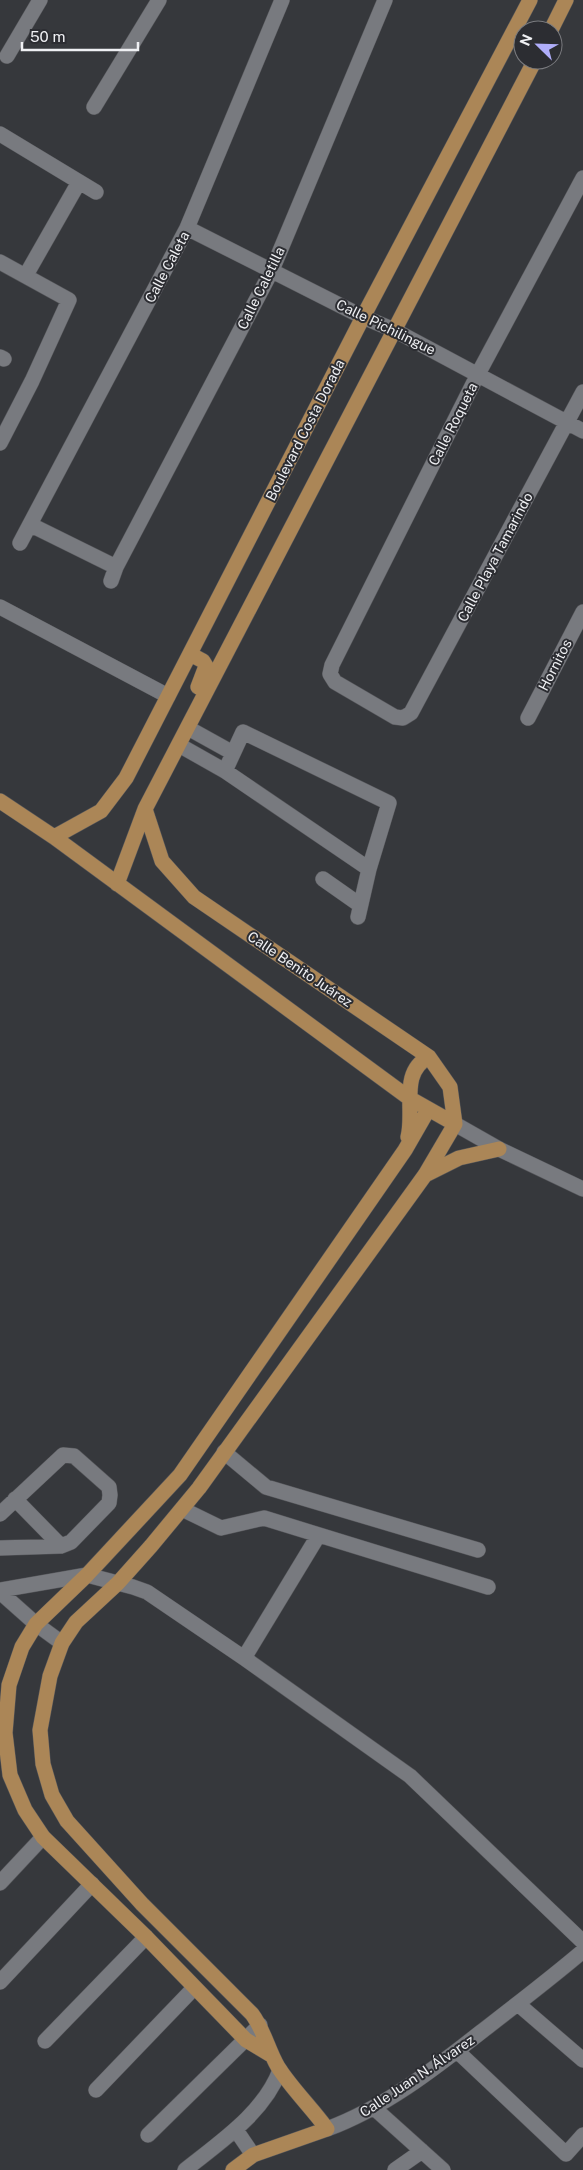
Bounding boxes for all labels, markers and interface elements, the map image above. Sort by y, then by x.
scale bar [22,20,139,52]
north arrow [513,20,563,70]
text: 50 m [30,28,65,45]
text: N [517,32,536,48]
street label: Calle Caleta [142,229,192,305]
street label: Calle Caletilla [234,244,288,332]
street label: Calle Pichilingue [334,296,438,358]
street label: Boulevard Costa Dorada [262,357,348,503]
street label: Calle Roqueta [425,380,481,468]
street label: Calle Playa Tamarindo [454,490,536,624]
street label: Hornitos [535,637,575,693]
street label: Calle Benito Juárez [245,928,356,1010]
street label: Calle Juan N. Álvarez [356,2031,478,2120]

